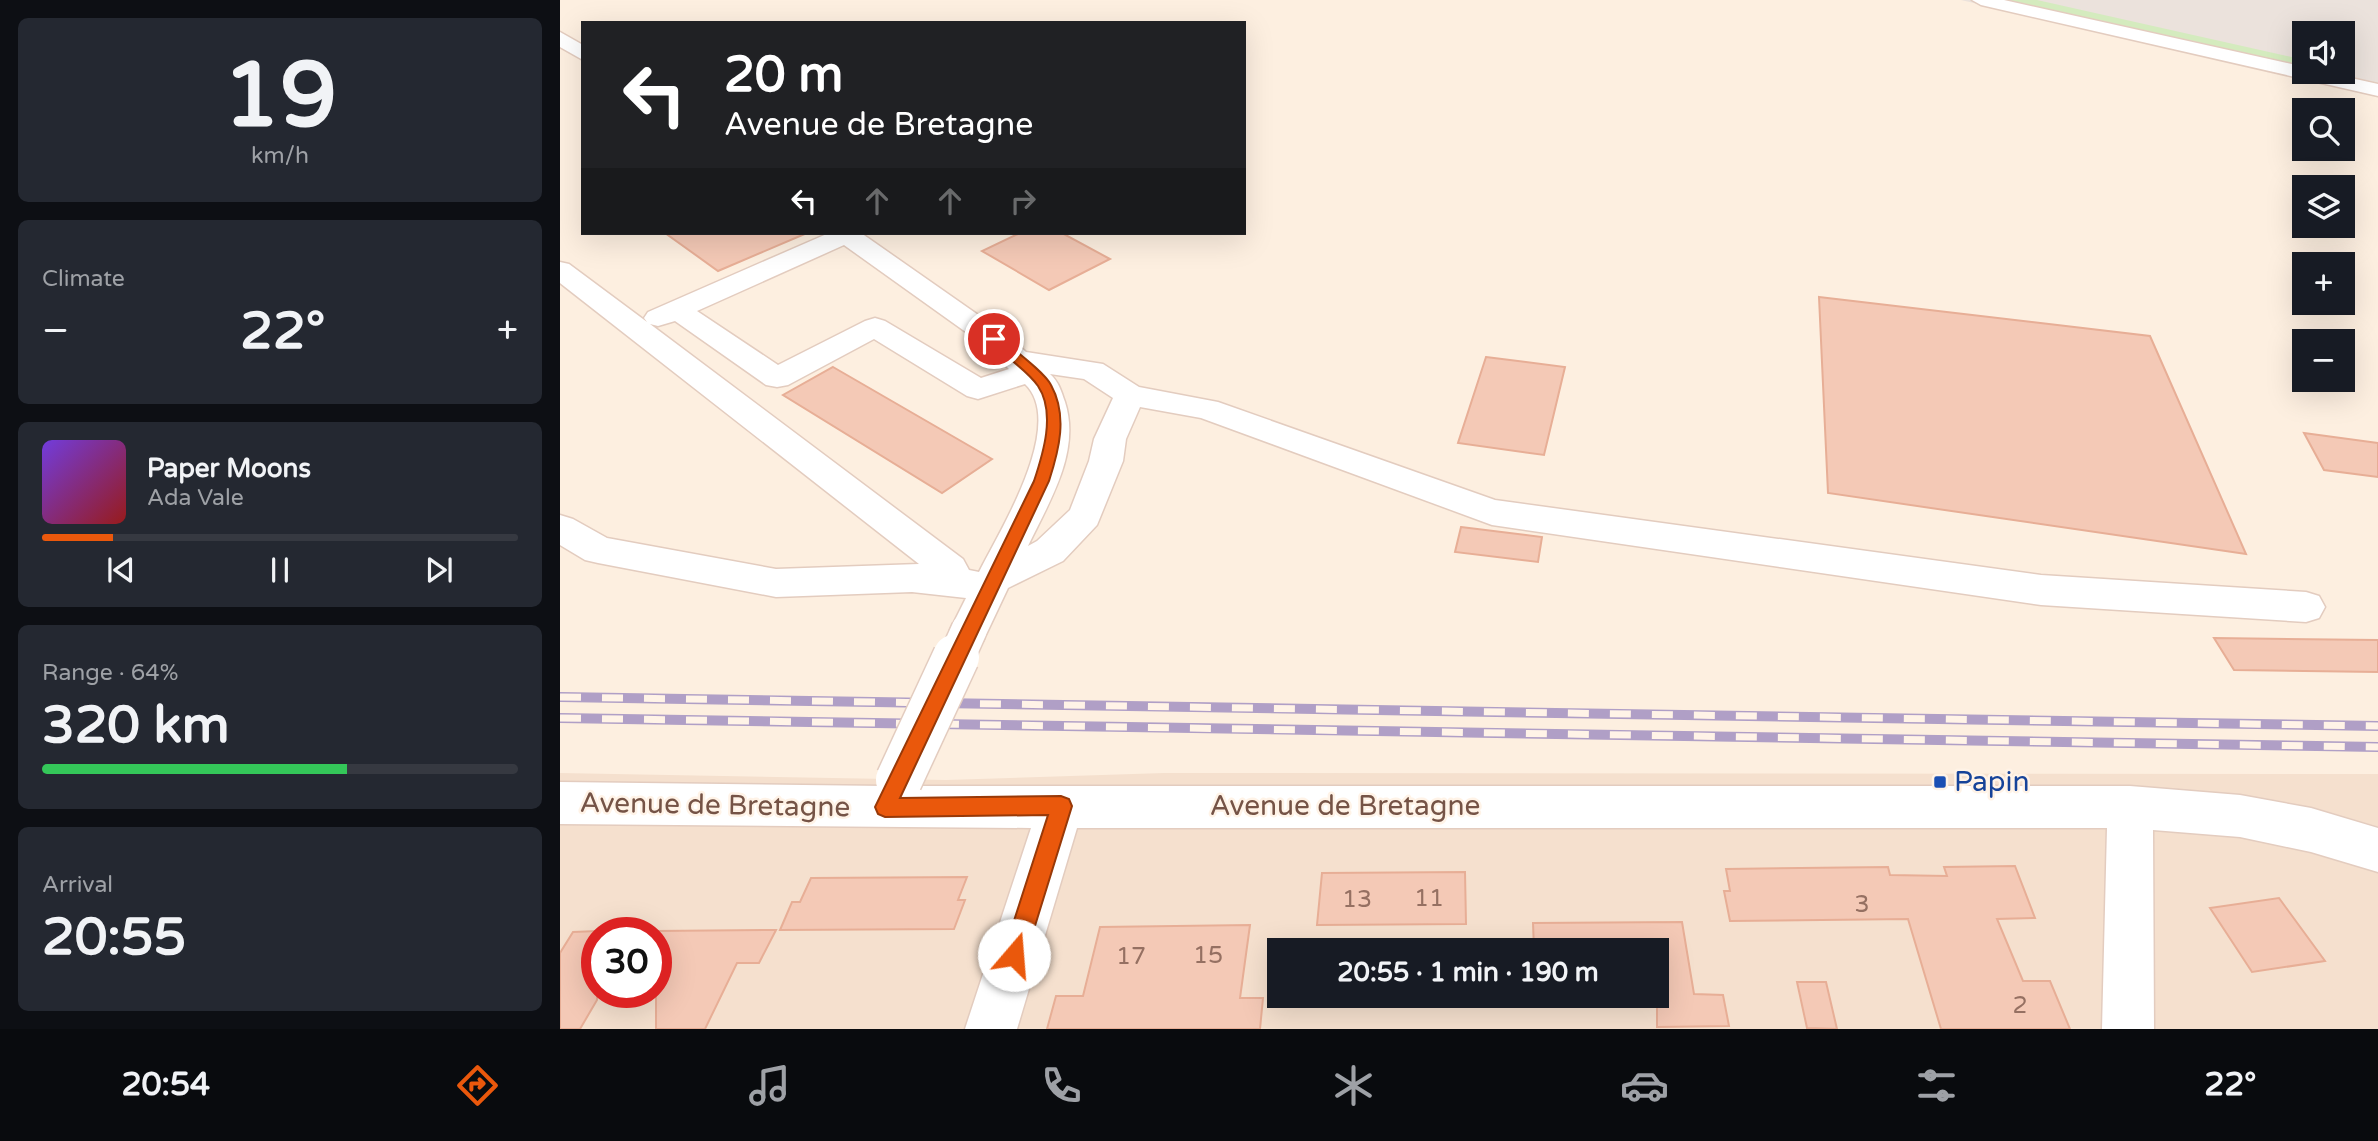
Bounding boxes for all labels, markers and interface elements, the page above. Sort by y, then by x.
map controls [2292,21,2355,392]
button: sound [2292,21,2355,84]
text: 19 [223,41,337,151]
text: 20 m [724,46,843,105]
icon: left [609,49,700,140]
button: search [2292,98,2355,161]
text: Avenue de Bretagne [724,106,1033,144]
text: km/h [251,142,309,170]
button: layers [2292,175,2355,238]
icon: left [785,182,823,220]
icon: ahead [858,182,896,220]
icon: ahead [931,182,969,220]
icon: right [1004,182,1042,220]
button: + [2292,252,2355,315]
text: Climate [42,265,125,293]
text: 22° [240,300,325,363]
text: − [42,308,69,354]
text: + [497,308,518,354]
pin [964,309,1024,369]
icon: arrive [975,320,1013,358]
button: − [2292,329,2355,392]
text: Paper Moons [147,453,311,484]
text: Ada Vale [147,484,244,512]
icon: previous [102,551,140,589]
icon: pause [261,551,299,589]
icon: next [420,551,458,589]
text: Range · 64% [42,659,178,687]
text: 320 km [42,694,230,757]
place label: Papin [1954,765,2030,799]
marker: Papin [1932,774,1948,790]
street label: Avenue de Bretagne [579,786,851,824]
street label: Avenue de Bretagne [1210,789,1480,823]
text: Arrival [42,871,113,899]
house number: 11 [1414,884,1444,913]
house number: 13 [1342,885,1372,914]
house number: 3 [1854,890,1870,919]
text: 20:55 [42,906,186,969]
speed limit sign: 30 [581,917,672,1008]
position arrow [977,918,1051,992]
house number: 15 [1193,941,1223,970]
house number: 17 [1116,942,1146,971]
text: 20:55 · 1 min · 190 m [1337,957,1599,988]
house number: 2 [2012,991,2028,1020]
icon: directions [453,1061,502,1110]
icon: music [745,1061,794,1110]
icon: phone [1037,1061,1086,1110]
icon: climate [1329,1061,1378,1110]
icon: car [1620,1061,1669,1110]
icon: filters [1912,1061,1961,1110]
text: 20:54 [121,1066,210,1104]
text: 22° [2204,1066,2256,1104]

